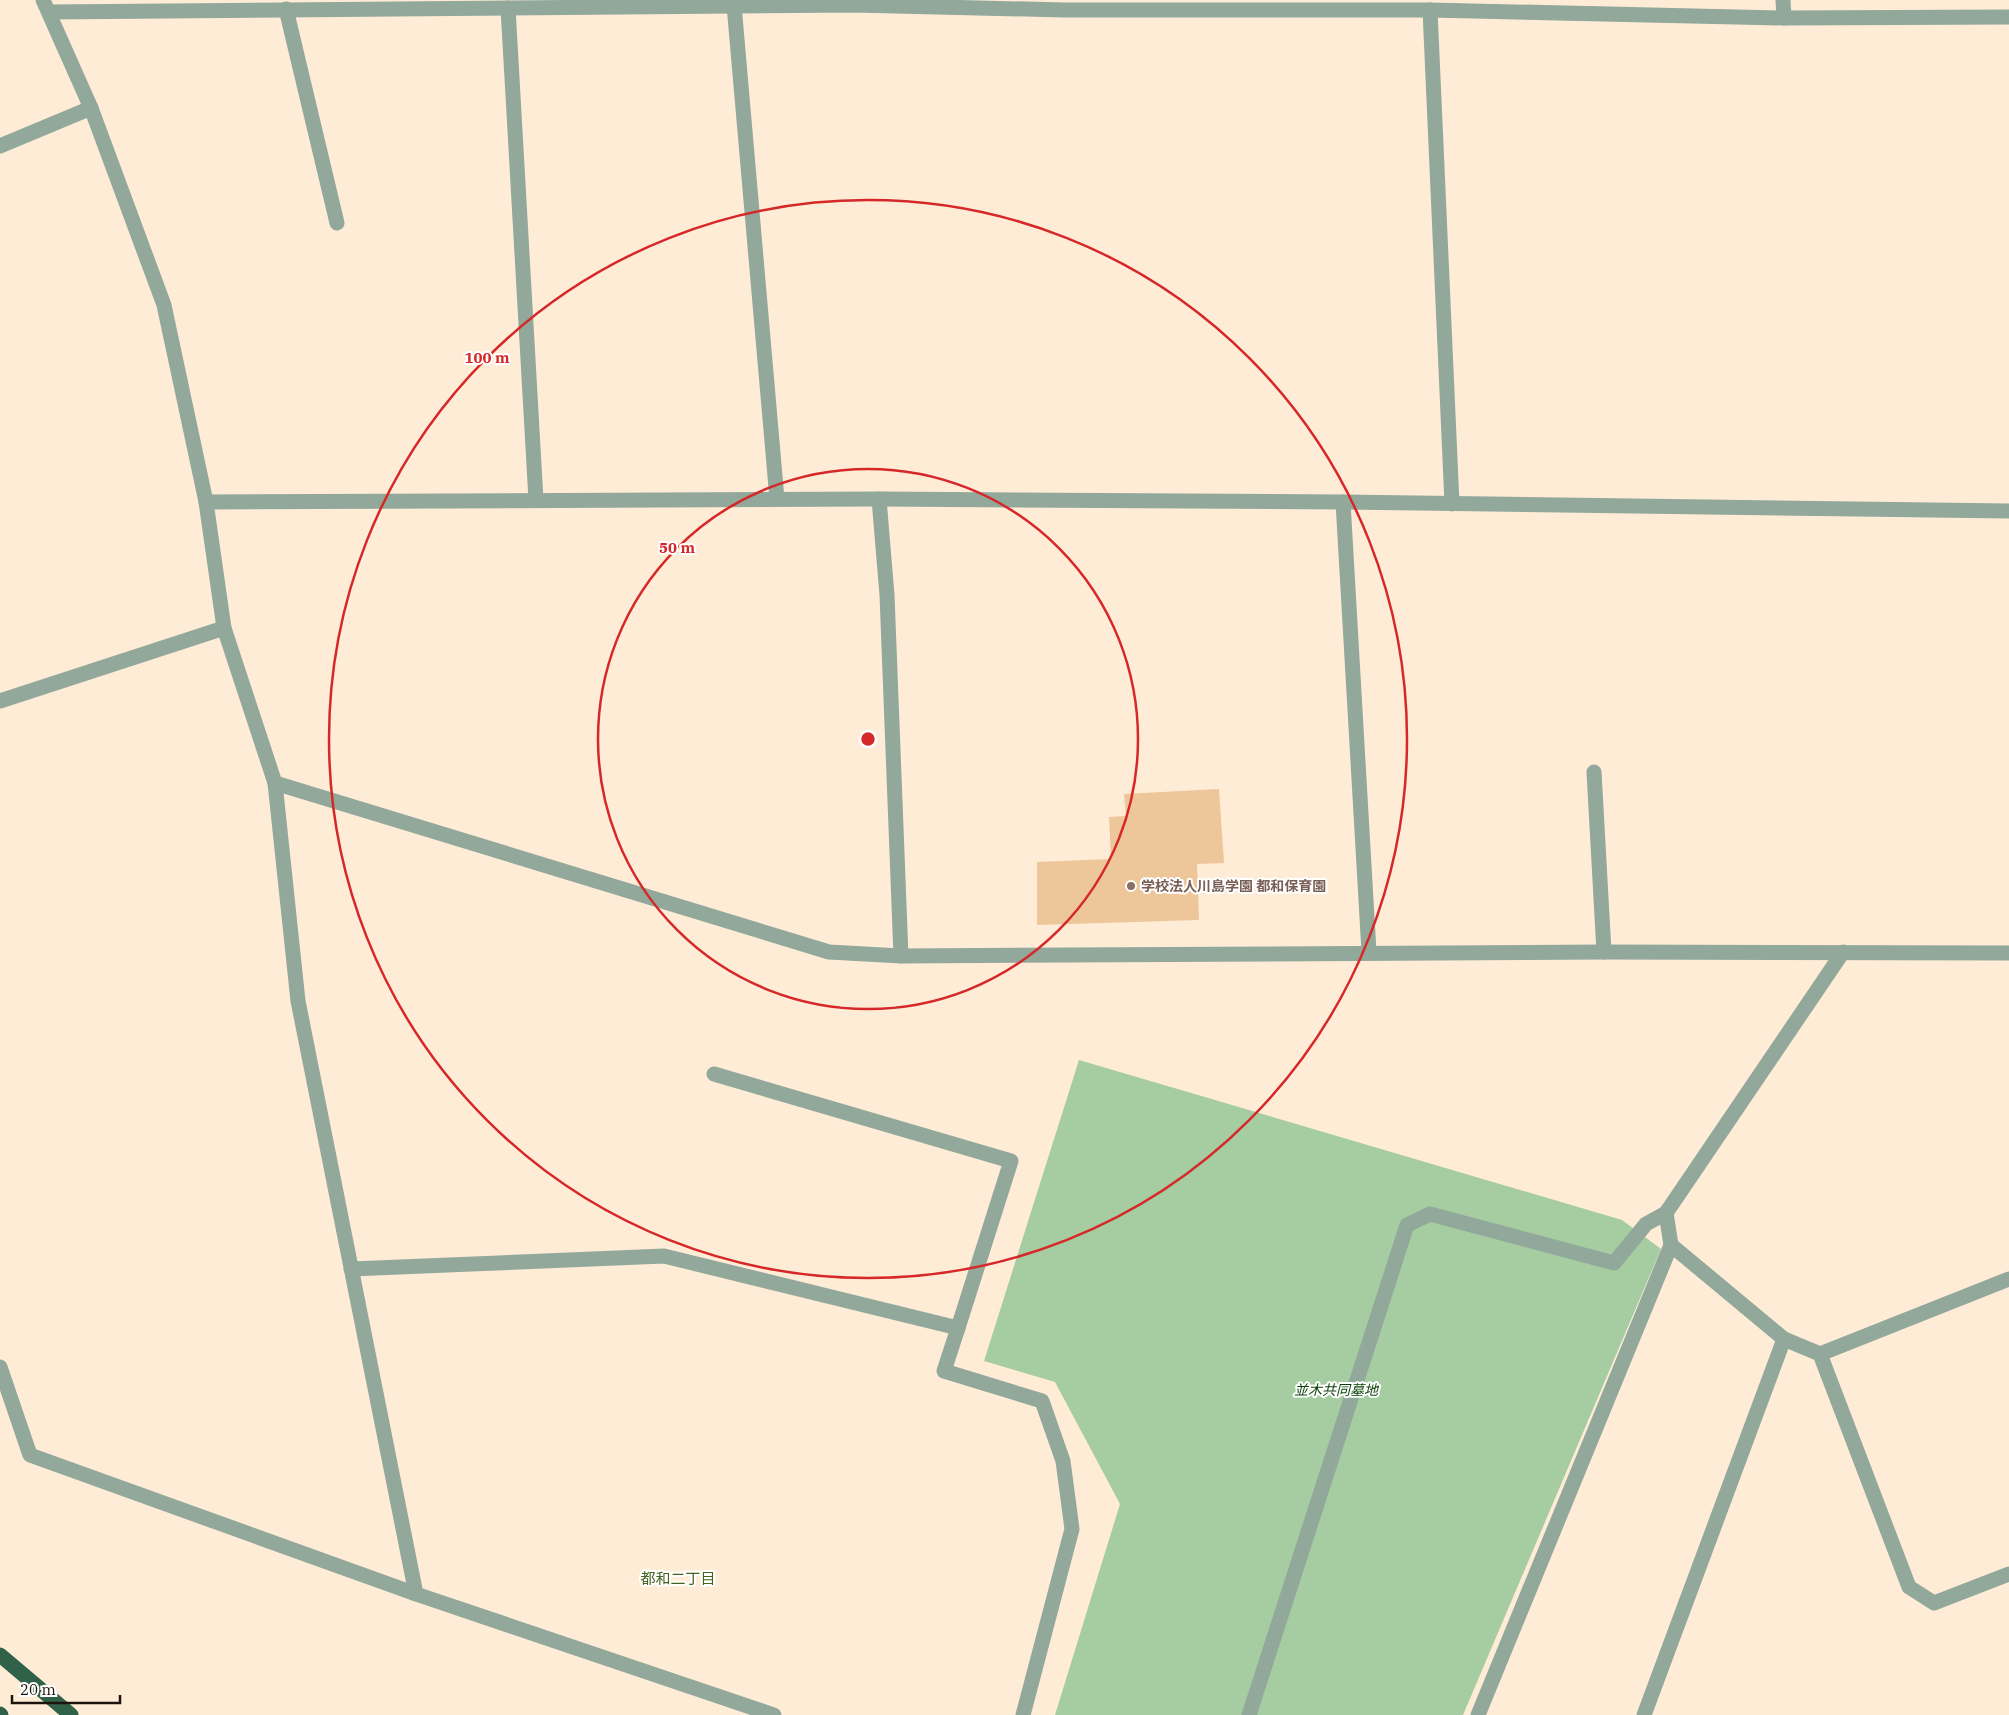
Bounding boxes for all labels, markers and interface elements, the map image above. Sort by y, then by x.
text: 100 m [464,348,510,367]
text: 50 m [659,538,695,557]
centre of rings [859,730,877,748]
place label: 学校法人川島学園 都和保育園 [1141,877,1326,895]
marker: 学校法人川島学園 都和保育園 [1125,880,1137,892]
park label: 並木共同墓地 [1294,1381,1380,1399]
district label: 都和二丁目 [640,1569,716,1588]
scale bar [12,1672,120,1704]
text: 20 m [20,1680,56,1699]

